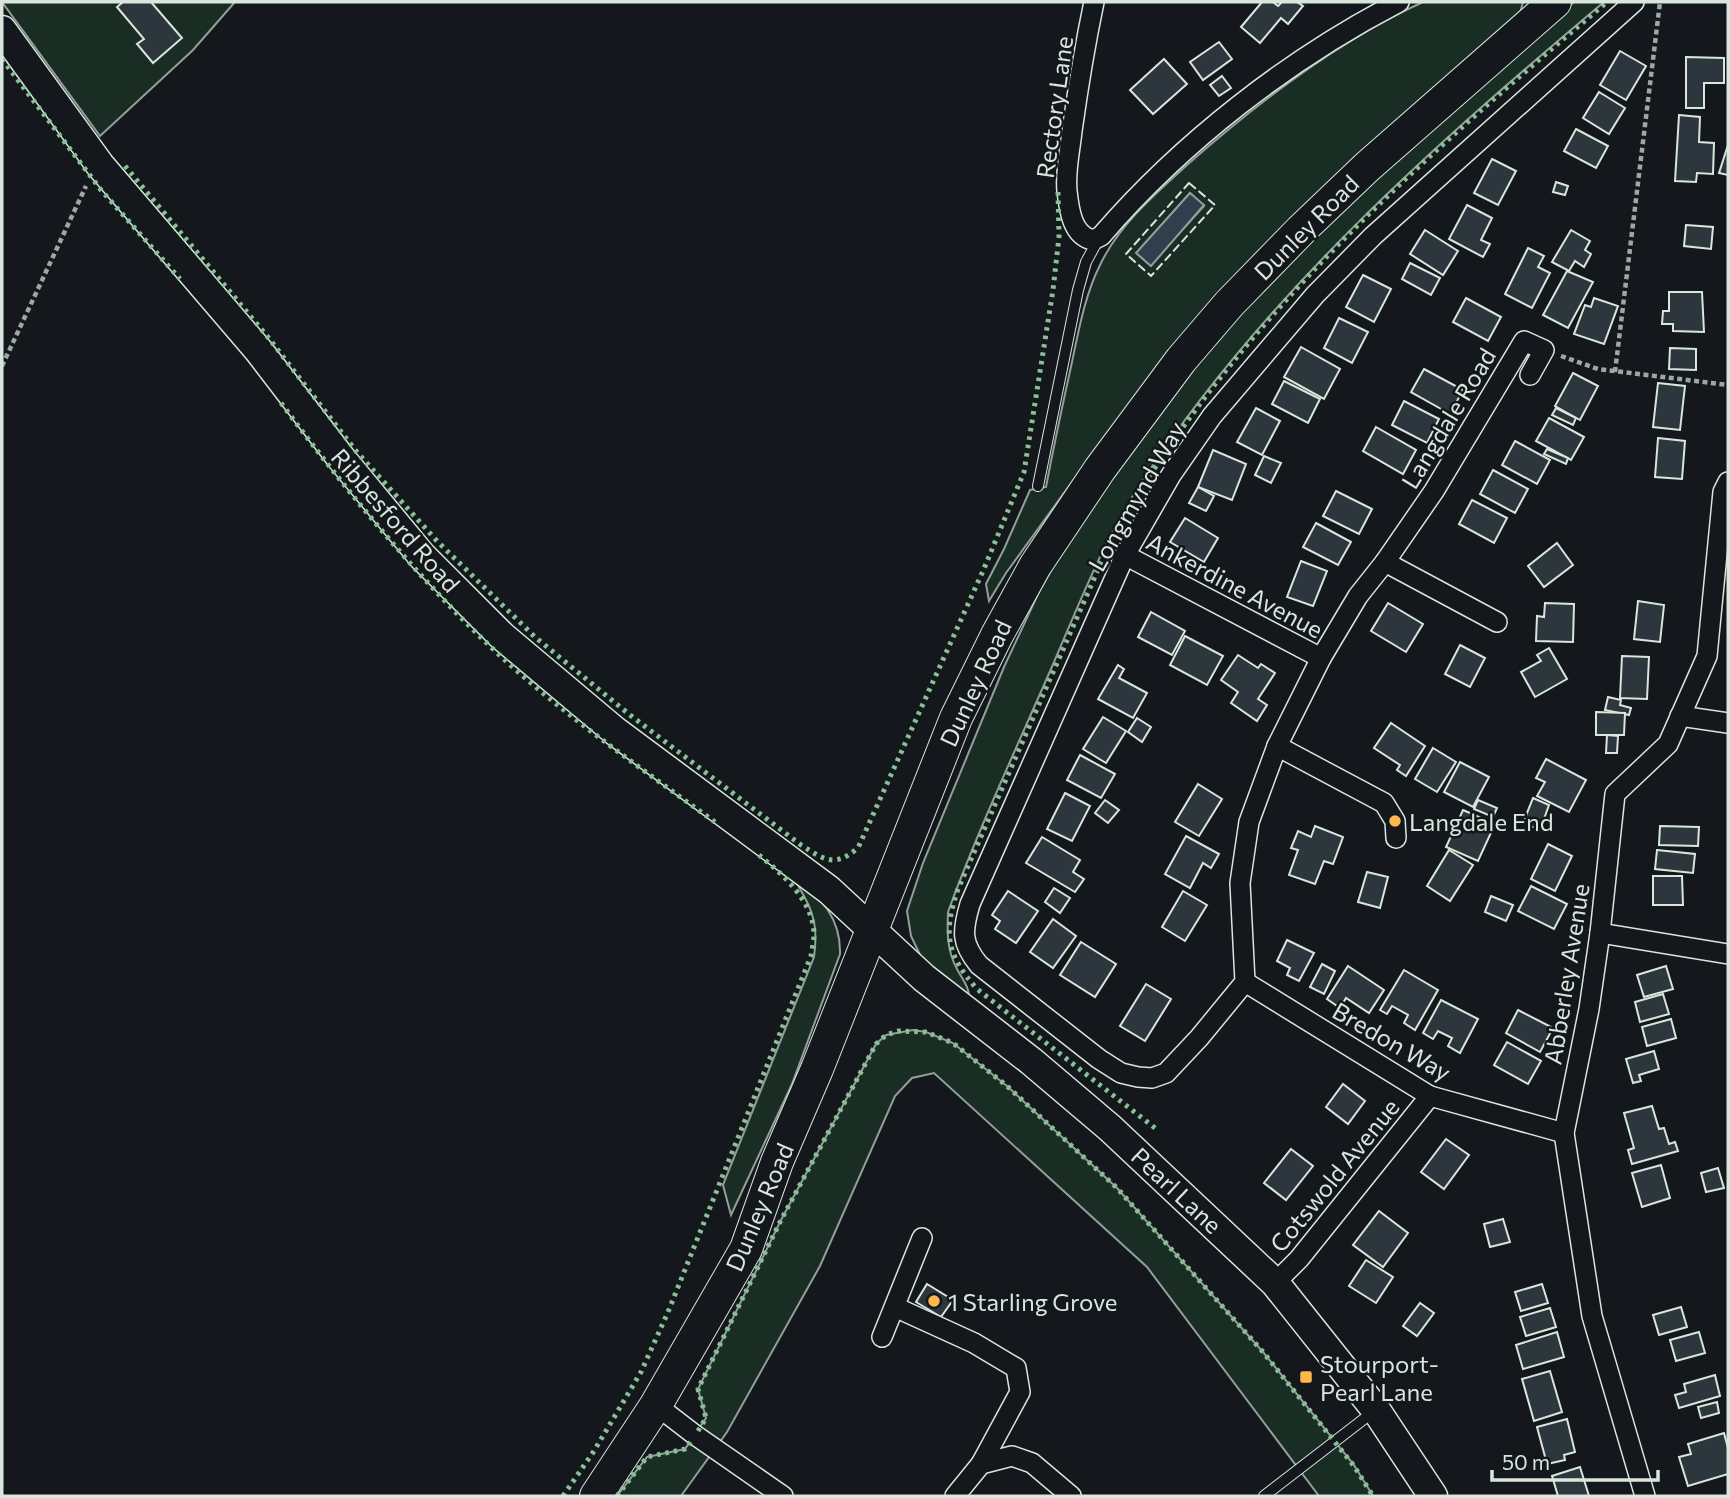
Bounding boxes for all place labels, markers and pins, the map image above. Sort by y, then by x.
place label: Langdale End [1409,807,1554,836]
marker: Langdale End [1387,813,1403,829]
place label: 1 Starling Grove [948,1287,1118,1316]
marker: 1 Starling Grove [926,1293,942,1309]
place label: Stourport- Pearl Lane [1320,1349,1439,1406]
marker: Stourport- Pearl Lane [1298,1369,1314,1385]

